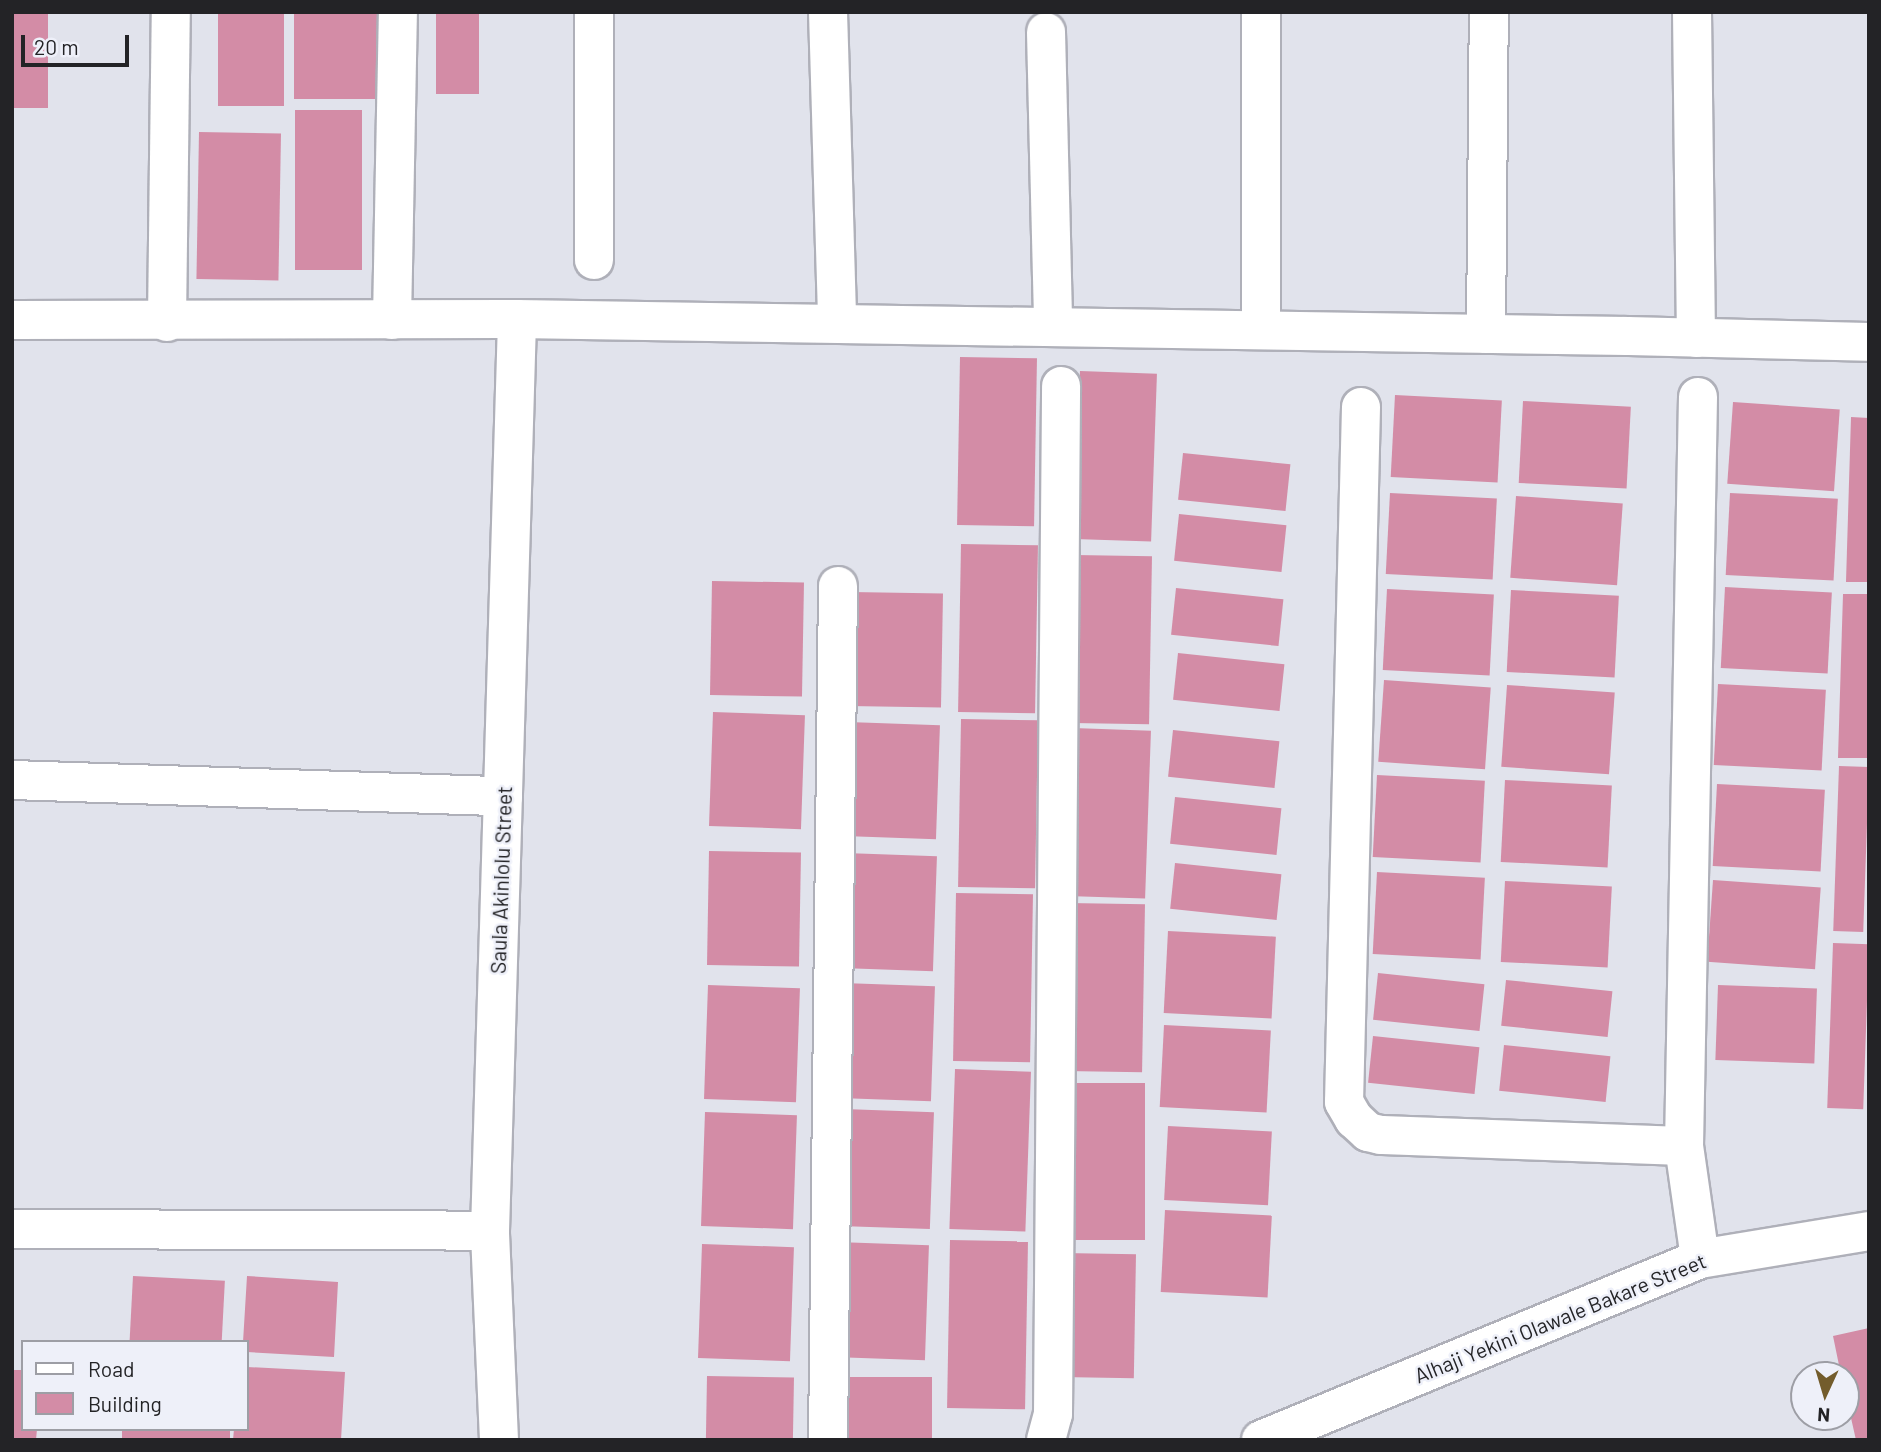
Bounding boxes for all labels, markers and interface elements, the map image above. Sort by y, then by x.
scale bar [24,21,133,65]
text: 20 m [34,34,79,59]
street label: Saula Akinlolu Street [485,786,517,974]
street label: Alhaji Yekini Olawale Bakare Street [1410,1248,1710,1388]
legend [21,1340,248,1431]
text: Road [88,1356,134,1381]
north arrow [1790,1361,1860,1431]
text: Building [88,1391,162,1416]
text: N [1817,1404,1831,1427]

